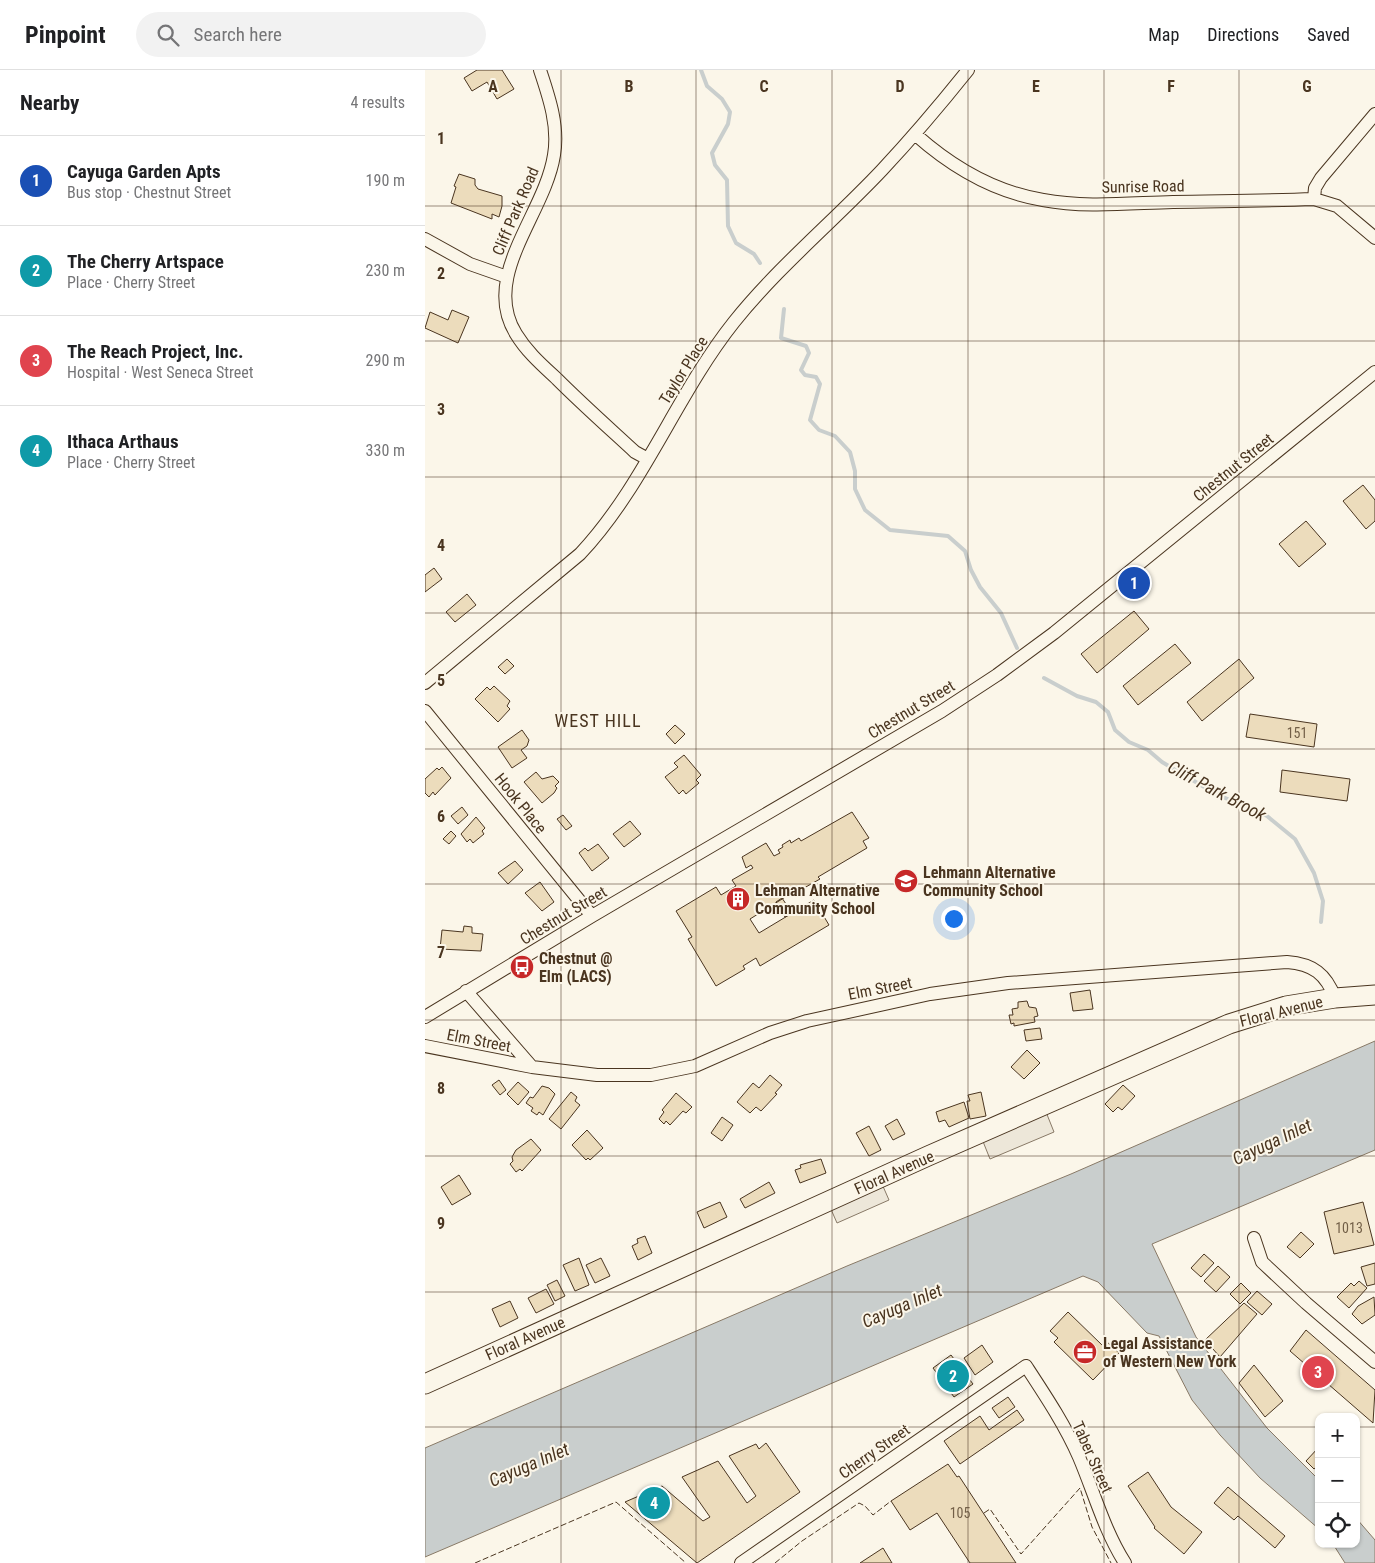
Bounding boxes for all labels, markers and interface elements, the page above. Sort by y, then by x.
search box [136,12,486,57]
text: Pinpoint [25,21,106,49]
icon: search [154,21,182,49]
text: Search here [194,23,282,46]
text: Map [1148,24,1179,45]
text: Directions [1207,24,1279,45]
text: Saved [1307,24,1350,45]
text: A [488,77,498,96]
text: B [625,77,634,96]
text: C [759,77,769,96]
text: D [895,77,905,96]
text: E [1032,77,1040,96]
text: F [1167,77,1175,96]
text: G [1302,77,1312,96]
text: Nearby [20,91,79,115]
text: 4 results [350,93,405,112]
text: 1 [437,129,445,148]
text: Cayuga Garden Apts [67,160,221,183]
street label: Cliff Park Road [488,164,543,258]
text: 1 [32,171,40,190]
text: 190 m [366,171,405,190]
street label: Sunrise Road [1101,176,1185,197]
text: Bus stop · Chestnut Street [67,183,231,202]
text: The Cherry Artspace [67,250,224,273]
text: 2 [32,261,40,280]
text: 230 m [366,261,405,280]
text: 2 [437,264,445,283]
text: Place · Cherry Street [67,273,195,292]
street label: Taylor Place [655,333,712,408]
text: The Reach Project, Inc. [67,340,243,363]
text: 3 [32,351,40,370]
text: 290 m [366,351,405,370]
text: Hospital · West Seneca Street [67,363,254,382]
text: 3 [437,400,445,419]
street label: Chestnut Street [1189,429,1277,506]
text: Ithaca Arthaus [67,430,179,453]
text: 4 [32,441,40,460]
text: 330 m [366,441,405,460]
text: Place · Cherry Street [67,453,195,472]
text: 4 [437,536,445,555]
pin: 1 [1118,564,1150,602]
text: 5 [437,671,445,690]
street label: Chestnut Street [864,676,958,743]
district label: WEST HILL [555,710,641,731]
house number: 151 [1287,725,1307,741]
water label: Cliff Park Brook [1164,756,1271,826]
street label: Hook Place [491,769,551,837]
text: 6 [437,807,445,826]
place label: Lehmann Alternative Community School [923,863,1056,900]
school or university icon: Lehmann Alternative Community School [893,868,919,894]
place label: Lehman Alternative Community School [755,881,880,918]
street label: Chestnut Street [516,882,610,949]
building icon: Lehman Alternative Community School [725,886,751,912]
your location [941,906,967,932]
text: 7 [437,943,445,962]
place label: Chestnut @ Elm (LACS) [539,949,612,986]
bus stop icon: Chestnut @ Elm (LACS) [509,954,535,980]
street label: Elm Street [846,973,914,1004]
street label: Floral Avenue [1238,992,1325,1031]
street label: Elm Street [445,1025,513,1056]
text: 8 [437,1079,445,1098]
water label: Cayuga Inlet [1229,1114,1316,1169]
street label: Floral Avenue [851,1146,937,1198]
text: 9 [437,1214,445,1233]
house number: 1013 [1335,1220,1363,1236]
water label: Cayuga Inlet [859,1279,946,1332]
street label: Floral Avenue [482,1312,568,1364]
place label: Legal Assistance of Western New York [1103,1334,1237,1371]
office icon: Legal Assistance of Western New York [1072,1339,1098,1365]
pin: 3 [1302,1353,1334,1391]
pin: 2 [937,1357,969,1395]
map controls [1315,1413,1360,1548]
button: + [1315,1413,1360,1458]
street label: Taber Street [1068,1418,1117,1496]
street label: Cherry Street [835,1420,914,1483]
water label: Cayuga Inlet [486,1438,573,1491]
button: − [1315,1458,1360,1503]
pin: 4 [638,1484,670,1522]
button: locate [1315,1503,1360,1548]
house number: 105 [950,1505,970,1521]

